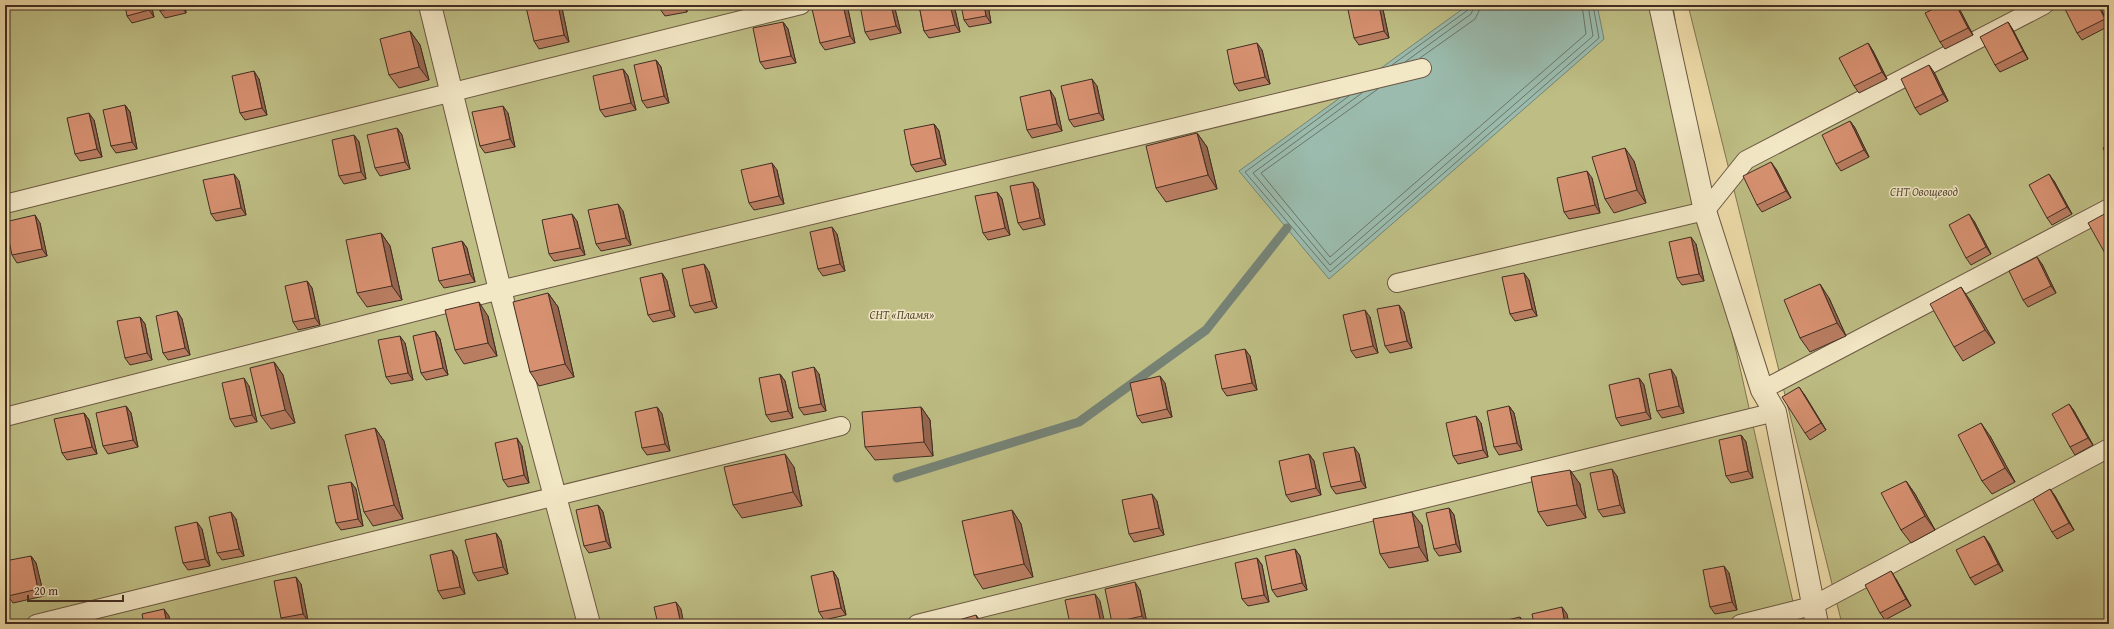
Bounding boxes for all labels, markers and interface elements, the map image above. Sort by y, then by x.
park label: СНТ Овощевод [1890,183,1958,200]
park label: СНТ «Пламя» [870,306,934,323]
scale bar [28,577,123,603]
text: 20 m [34,582,58,599]

